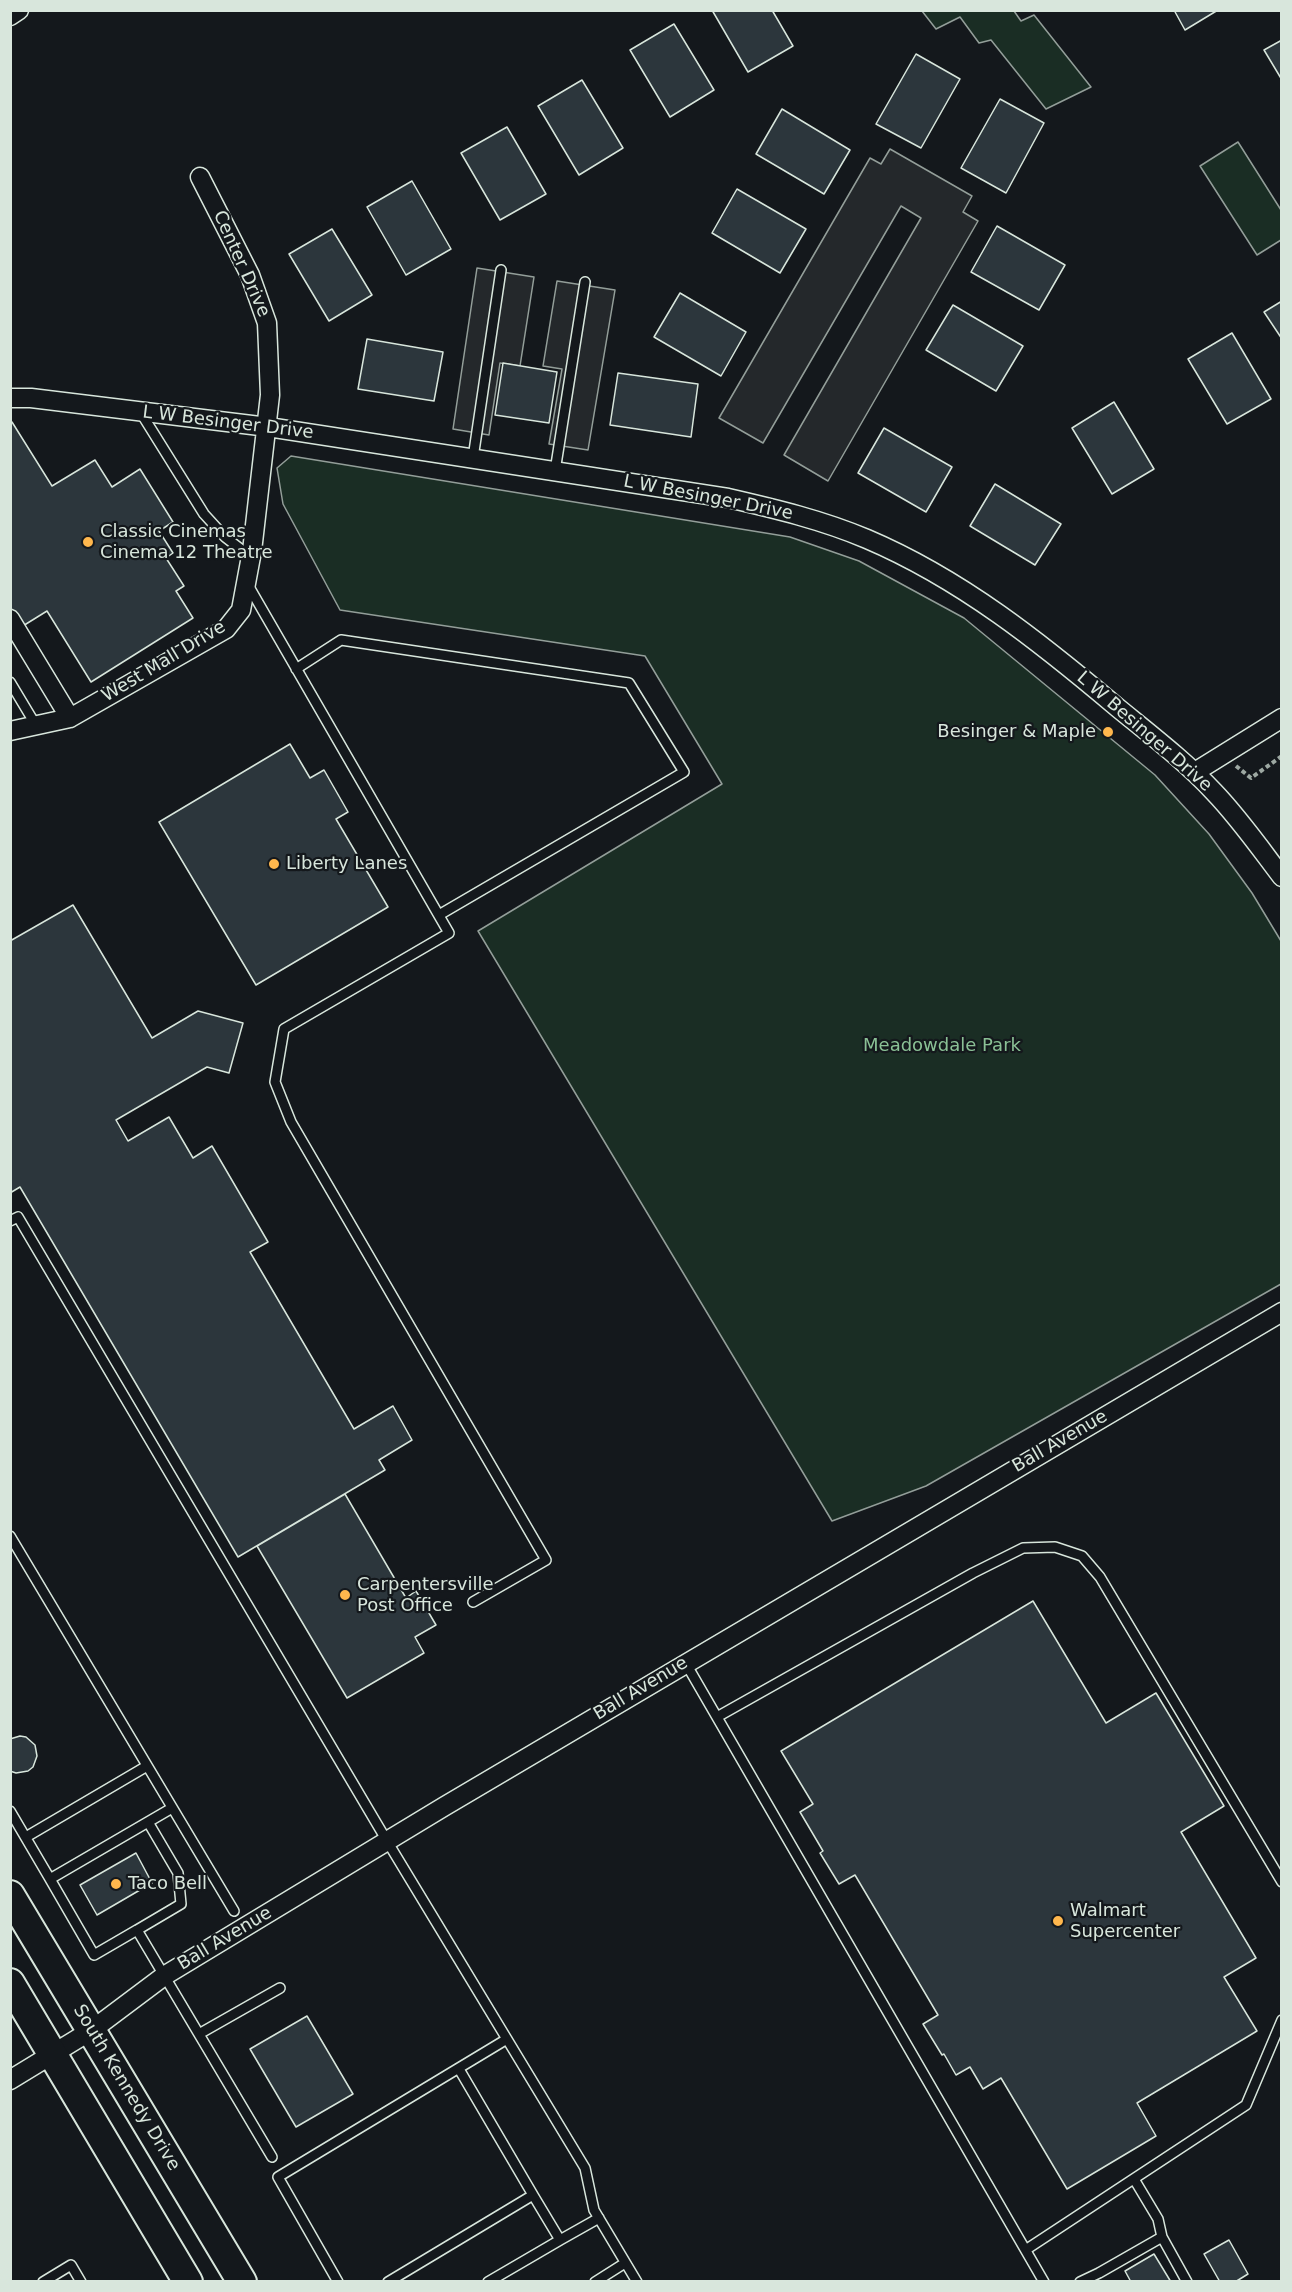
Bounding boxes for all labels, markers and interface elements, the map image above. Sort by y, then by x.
street label: Center Drive [208,207,274,321]
street label: L W Besinger Drive [141,402,315,444]
street label: L W Besinger Drive [621,471,795,525]
place label: Classic Cinemas Cinema 12 Theatre [100,521,273,564]
marker: Classic Cinemas Cinema 12 Theatre [81,535,95,549]
street label: West Mall Drive [98,617,230,707]
street label: L W Besinger Drive [1072,667,1216,797]
place label: Besinger & Maple [937,721,1096,743]
marker: Besinger & Maple [1101,725,1115,739]
place label: Liberty Lanes [286,853,407,875]
marker: Liberty Lanes [267,857,281,871]
park label: Meadowdale Park [863,1035,1021,1057]
street label: Ball Avenue [1009,1406,1111,1478]
place label: Carpentersville Post Office [357,1574,494,1616]
marker: Carpentersville Post Office [338,1588,352,1602]
street label: Ball Avenue [590,1652,692,1726]
place label: Taco Bell [128,1873,207,1895]
marker: Taco Bell [109,1877,123,1891]
place label: Walmart Supercenter [1070,1900,1180,1942]
street label: Ball Avenue [174,1902,276,1976]
marker: Walmart Supercenter [1051,1914,1065,1928]
street label: South Kennedy Drive [68,2001,184,2175]

